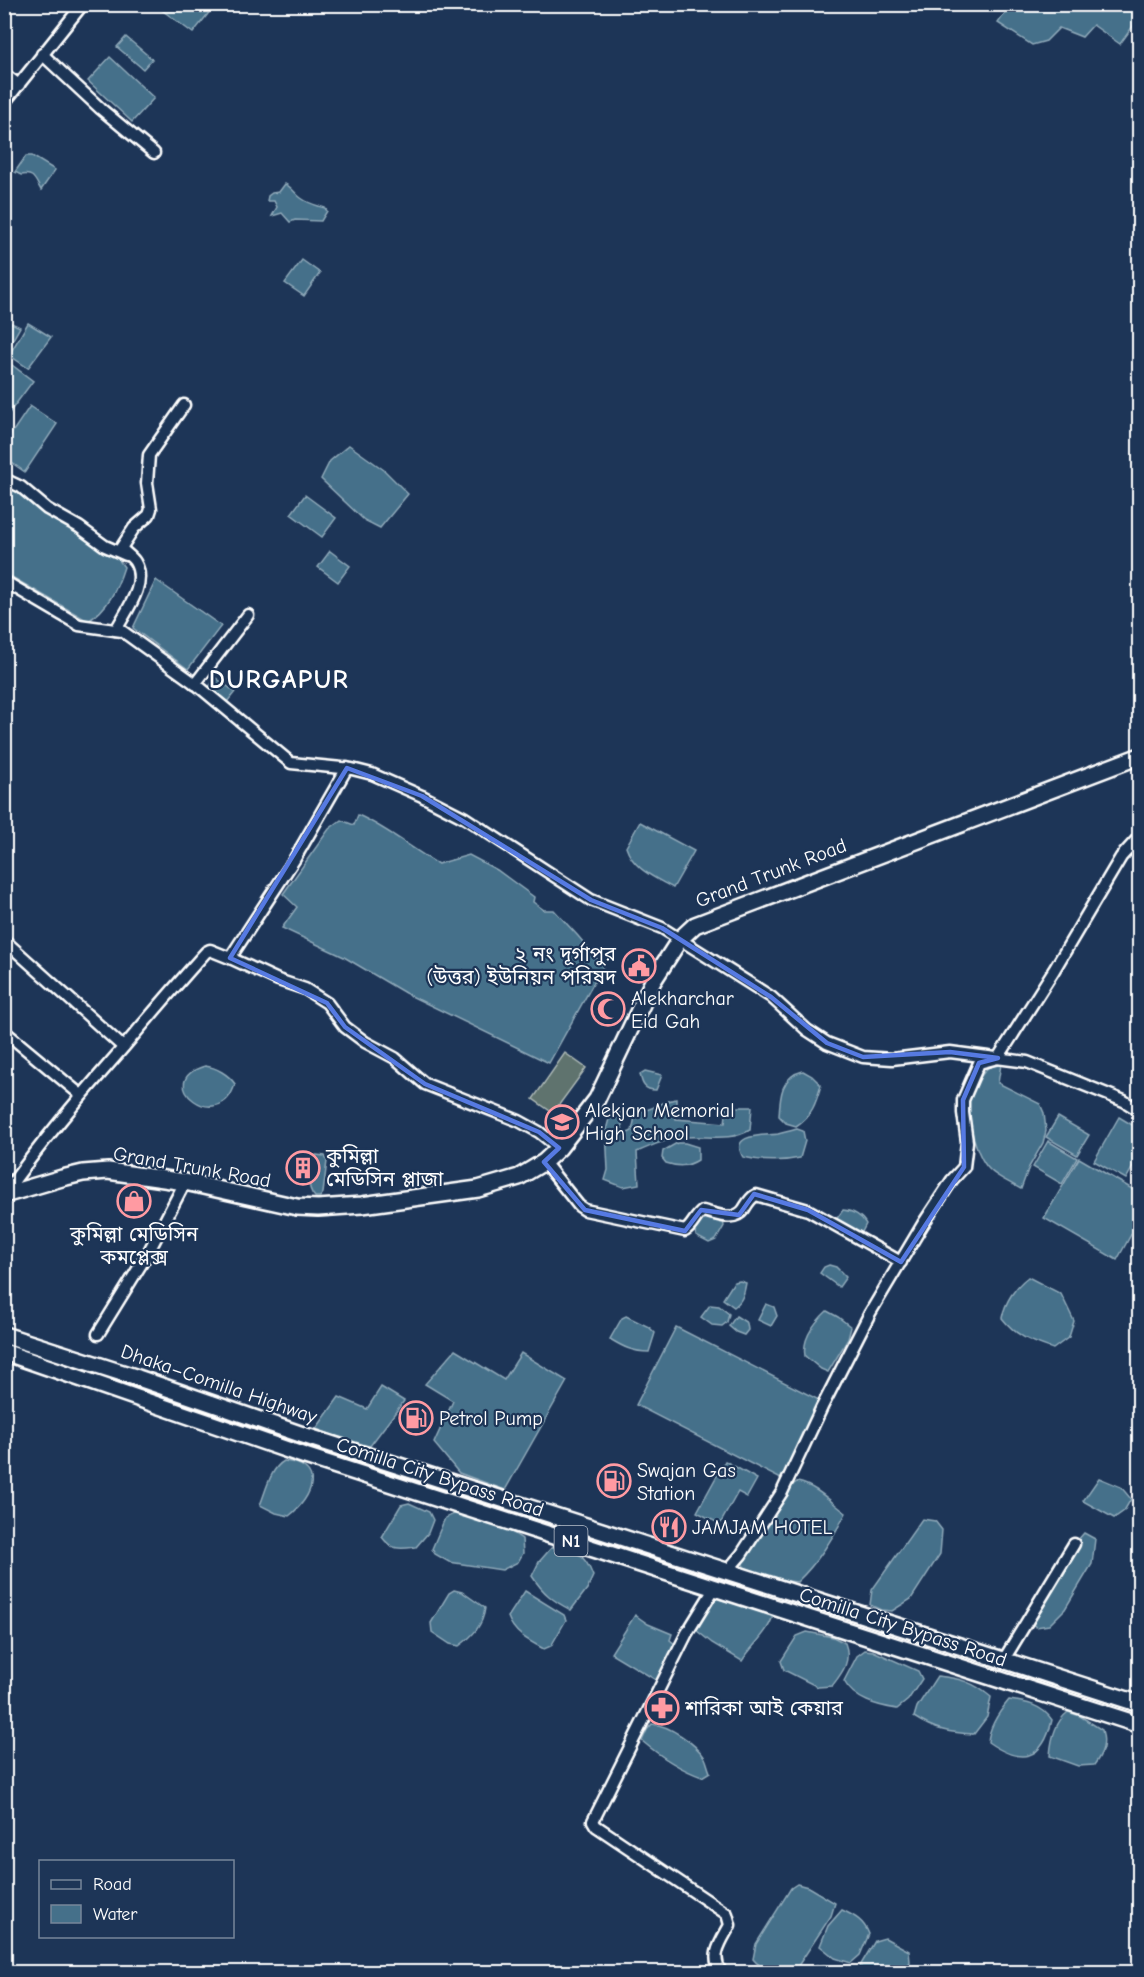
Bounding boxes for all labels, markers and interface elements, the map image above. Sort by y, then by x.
district label: DURGAPUR [209,665,349,695]
street label: Grand Trunk Road [692,834,850,912]
place label: ২ নং দূর্গাপুর (উত্তর) ইউনিয়ন পরিষদ [426,941,617,989]
public building icon: ২ নং দূর্গাপুর (উত্তর) ইউনিয়ন পরিষদ [621,948,657,984]
place label: Alekharchar Eid Gah [631,987,734,1033]
mosque icon: Alekharchar Eid Gah [590,991,626,1027]
place label: Alekjan Memorial High School [585,1099,735,1145]
school or university icon: Alekjan Memorial High School [544,1104,580,1140]
street label: Grand Trunk Road [111,1142,273,1192]
place label: কুমিল্লা মেডিসিন প্লাজা [325,1144,444,1191]
building icon: কুমিল্লা মেডিসিন প্লাজা [285,1150,321,1186]
shop icon: কুমিল্লা মেডিসিন কমপ্লেক্স [116,1183,152,1219]
place label: কুমিল্লা মেডিসিন কমপ্লেক্স [69,1222,199,1269]
street label: Dhaka–Comilla Highway [118,1340,320,1428]
fuel station icon: Petrol Pump [398,1400,434,1436]
place label: Petrol Pump [439,1407,543,1430]
street label: Comilla City Bypass Road [333,1433,547,1521]
place label: Swajan Gas Station [637,1459,736,1505]
fuel station icon: Swajan Gas Station [596,1463,632,1499]
restaurant icon: JAMJAM HOTEL [651,1509,687,1545]
place label: JAMJAM HOTEL [692,1516,833,1539]
road number: N1 [554,1526,588,1556]
street label: Comilla City Bypass Road [796,1583,1010,1671]
pharmacy icon: শারিকা আই কেয়ার [644,1690,680,1726]
place label: শারিকা আই কেয়ার [684,1696,844,1720]
legend [39,1860,234,1938]
text: Road [93,1874,132,1895]
text: Water [93,1904,138,1925]

